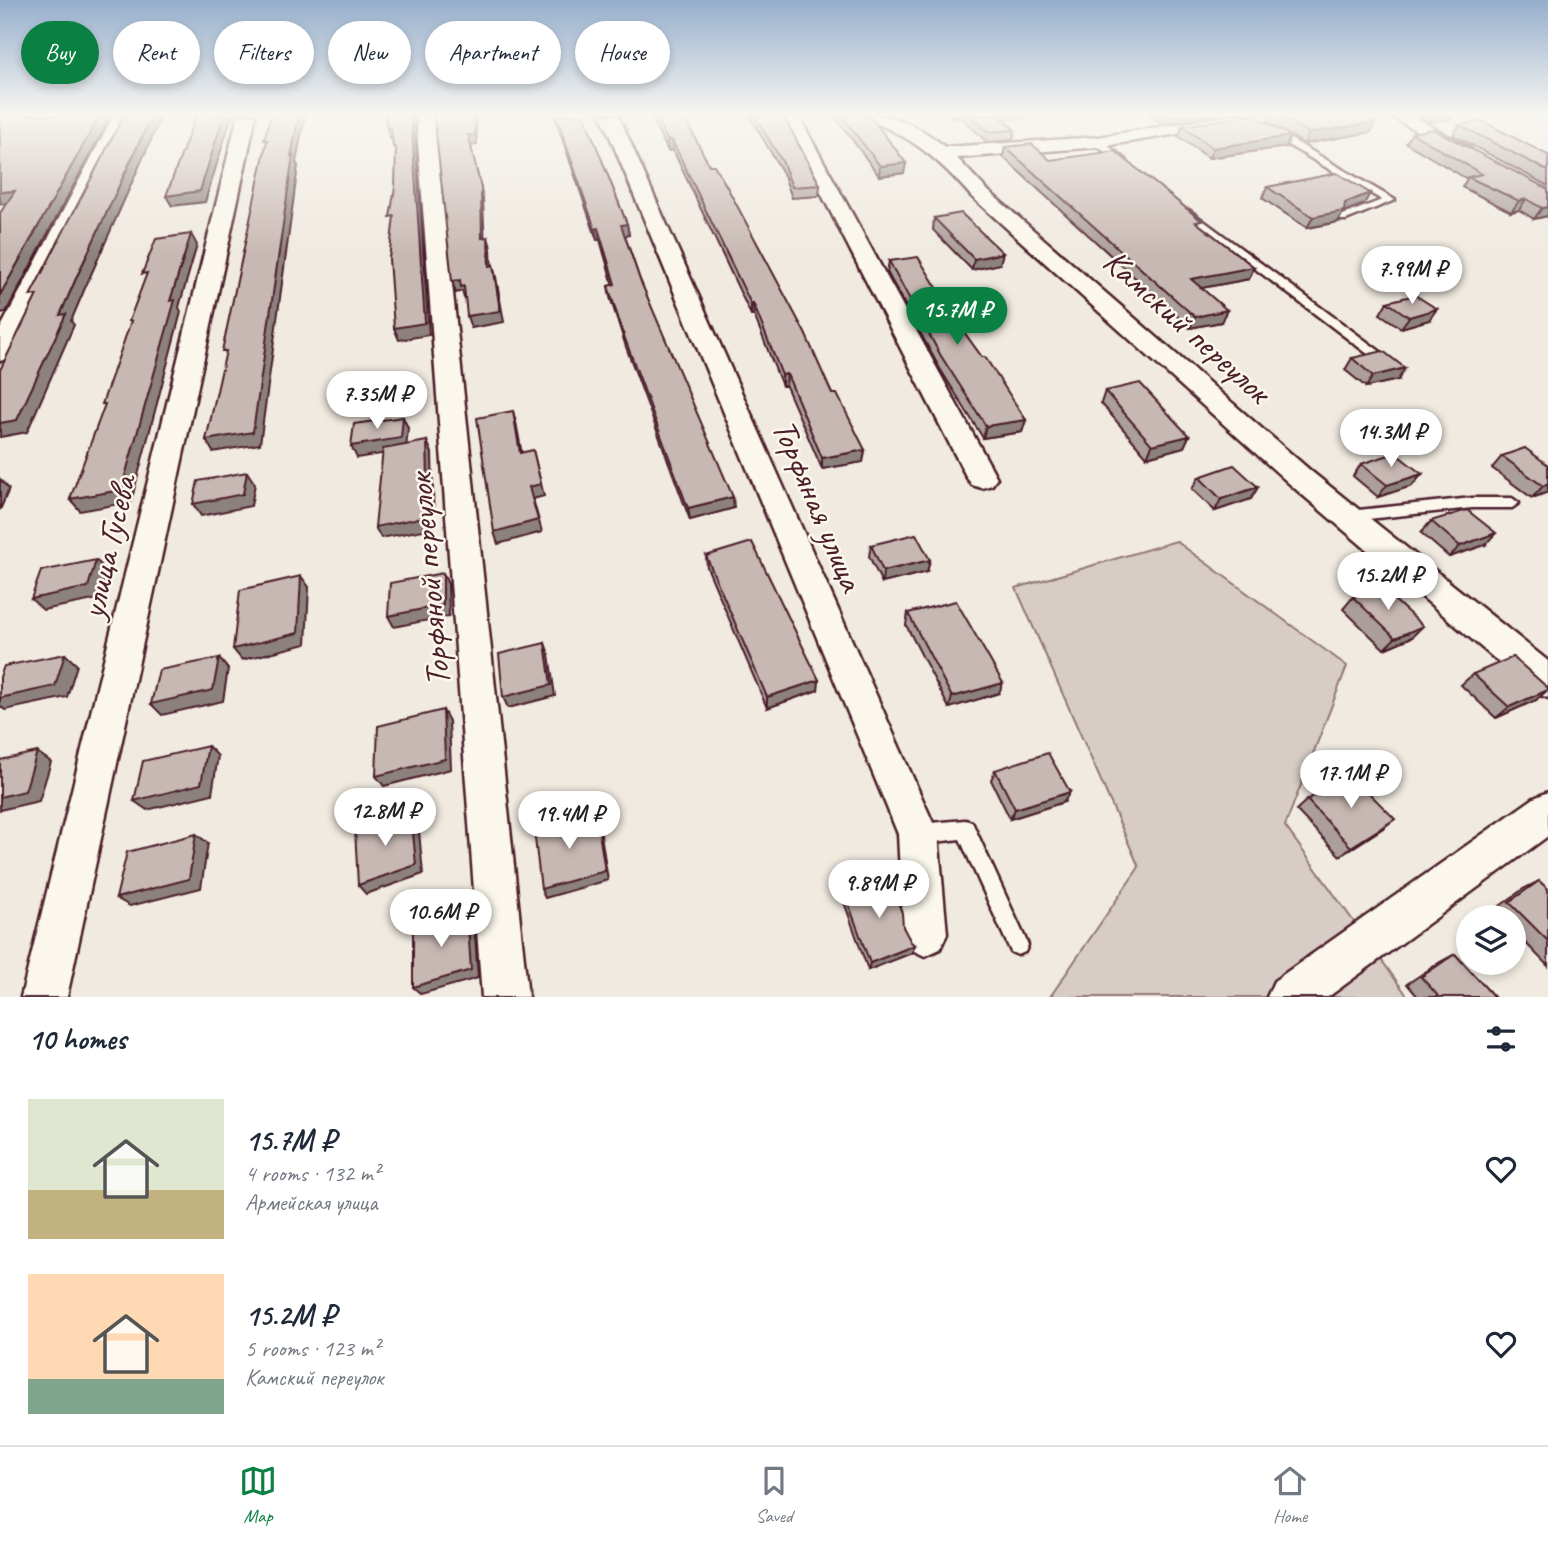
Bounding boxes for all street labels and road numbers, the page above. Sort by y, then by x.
street label: Камский переулок [1094,239,1282,415]
street label: Торфяная улица [762,412,875,600]
street label: улица Гусева [69,469,147,625]
street label: Торфяной переулок [397,469,461,688]

